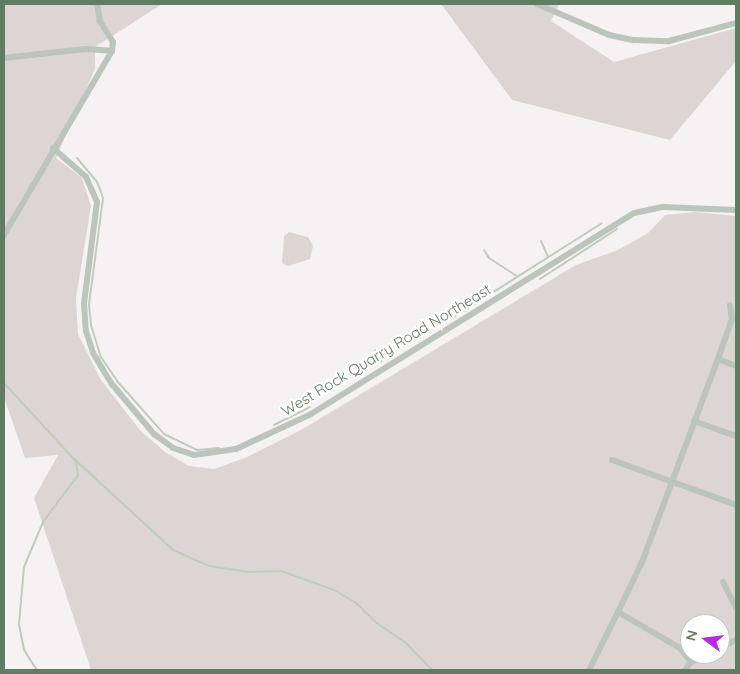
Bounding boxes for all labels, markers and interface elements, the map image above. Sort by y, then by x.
street label: West Rock Quarry Road Northeast [278,280,494,420]
north arrow [680,614,730,664]
text: N [681,628,702,643]

